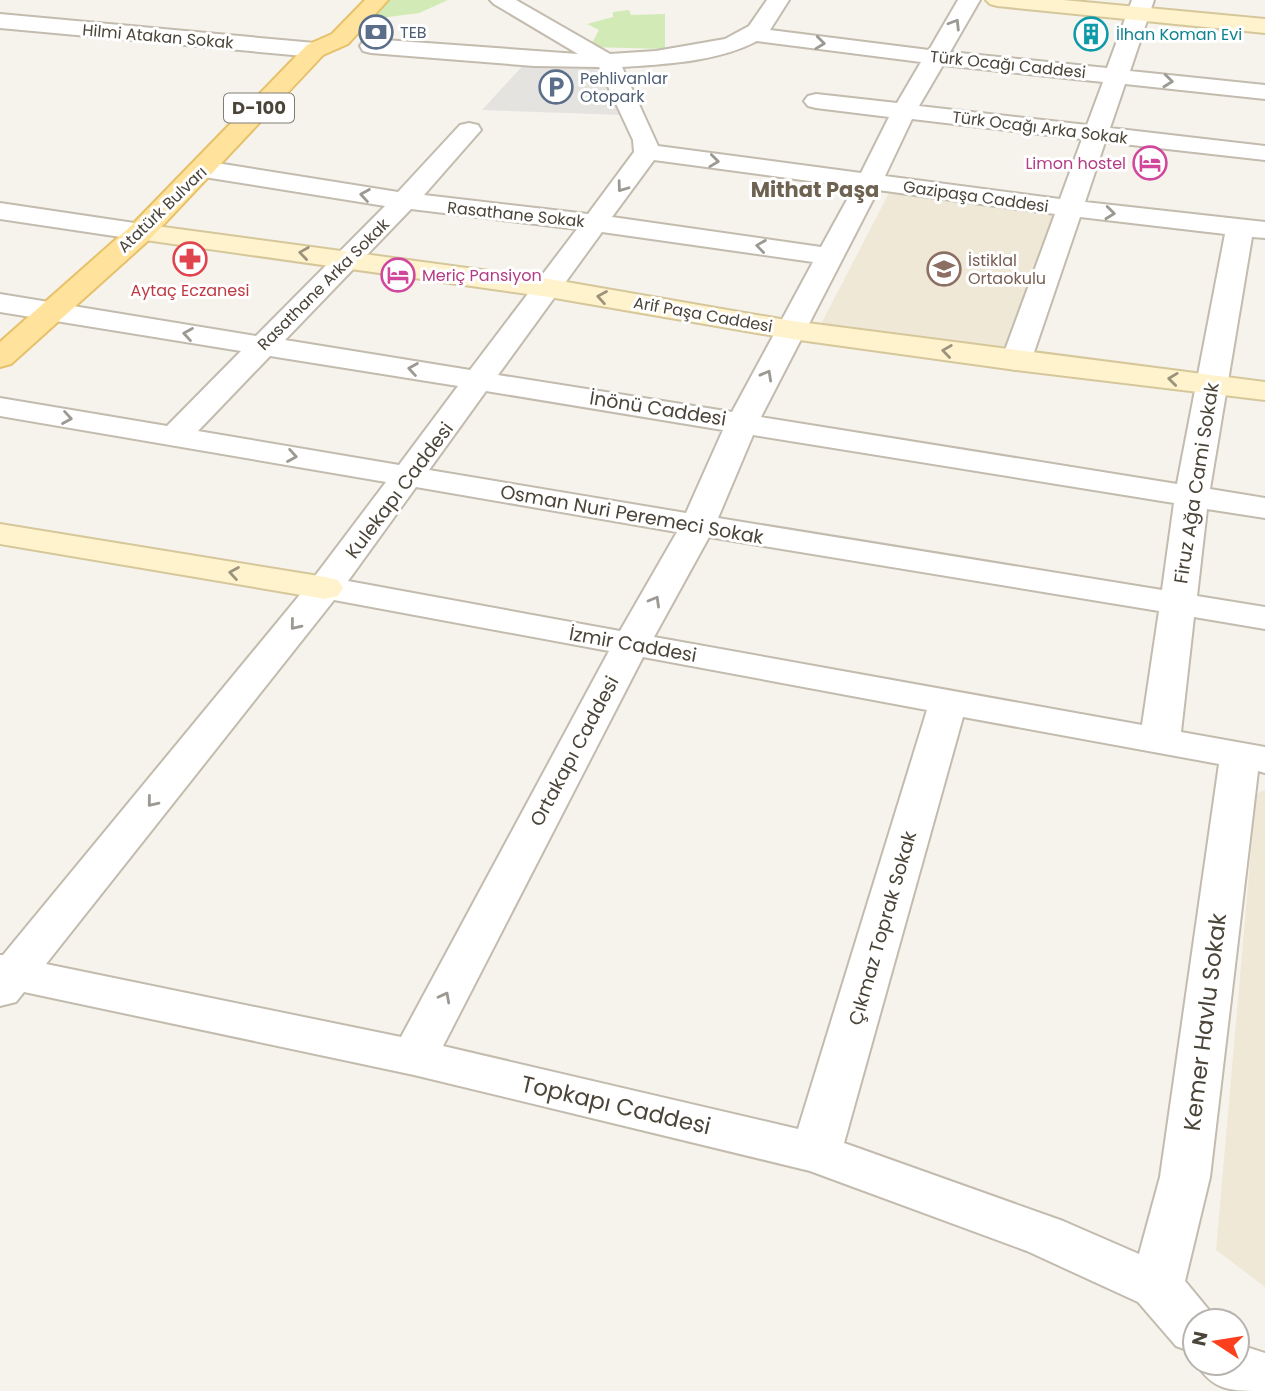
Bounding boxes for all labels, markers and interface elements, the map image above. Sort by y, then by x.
bank icon: TEB [357,13,395,51]
building icon: İlhan Koman Evi [1072,15,1110,53]
street label: Hilmi Atakan Sokak [81,18,235,55]
one-way arrow [946,18,959,31]
place label: TEB [400,21,427,44]
place label: İlhan Koman Evi [1116,23,1242,46]
one-way arrow [814,35,826,50]
street label: Türk Ocağı Caddesi [929,45,1087,84]
place label: Pehlivanlar Otopark [580,67,668,108]
parking icon: Pehlivanlar Otopark [537,68,575,106]
one-way arrow [1162,74,1174,89]
road number: D-100 [224,94,294,122]
street label: Türk Ocağı Arka Sokak [951,105,1130,150]
hotel icon: Limon hostel [1131,144,1169,182]
place label: Limon hostel [1025,152,1126,175]
one-way arrow [709,153,720,168]
street label: Atatürk Bulvarı [113,161,212,258]
district label: Mithat Paşa [751,175,879,204]
street label: Gazipaşa Caddesi [902,175,1050,218]
one-way arrow [617,179,630,192]
one-way arrow [359,188,371,203]
street label: Rasathane Sokak [446,196,587,233]
one-way arrow [1104,205,1116,220]
street label: Rasathane Arka Sokak [252,213,395,355]
one-way arrow [755,239,767,254]
pharmacy icon: Aytaç Eczanesi [171,240,209,278]
one-way arrow [298,246,310,261]
place label: İstiklal Ortaokulu [968,249,1046,290]
school or university icon: İstiklal Ortaokulu [925,250,963,288]
hotel icon: Meriç Pansiyon [379,256,417,294]
place label: Meriç Pansiyon [422,264,542,287]
place label: Aytaç Eczanesi [131,279,249,302]
one-way arrow [596,290,607,305]
street label: Arif Paşa Caddesi [632,291,774,338]
one-way arrow [182,327,194,342]
one-way arrow [941,344,953,359]
one-way arrow [407,362,419,377]
one-way arrow [759,370,772,383]
one-way arrow [1167,372,1178,387]
street label: Firuz Ağa Cami Sokak [1167,380,1226,586]
street label: İnönü Caddesi [588,384,728,433]
one-way arrow [61,410,73,425]
street label: Kulekapı Caddesi [339,416,460,564]
one-way arrow [286,447,298,462]
street label: Osman Nuri Peremeci Sokak [498,478,766,551]
one-way arrow [228,566,240,581]
one-way arrow [647,595,660,608]
one-way arrow [291,618,304,630]
street label: İzmir Caddesi [567,620,699,669]
street label: Ortakapı Caddesi [523,671,625,831]
one-way arrow [148,793,160,806]
street label: Çıkmaz Toprak Sokak [842,828,923,1028]
street label: Kemer Havlu Sokak [1176,911,1234,1133]
one-way arrow [437,991,451,1004]
street label: Topkapı Caddesi [518,1068,714,1142]
north arrow [1181,1307,1251,1377]
text: N [1185,1329,1215,1348]

